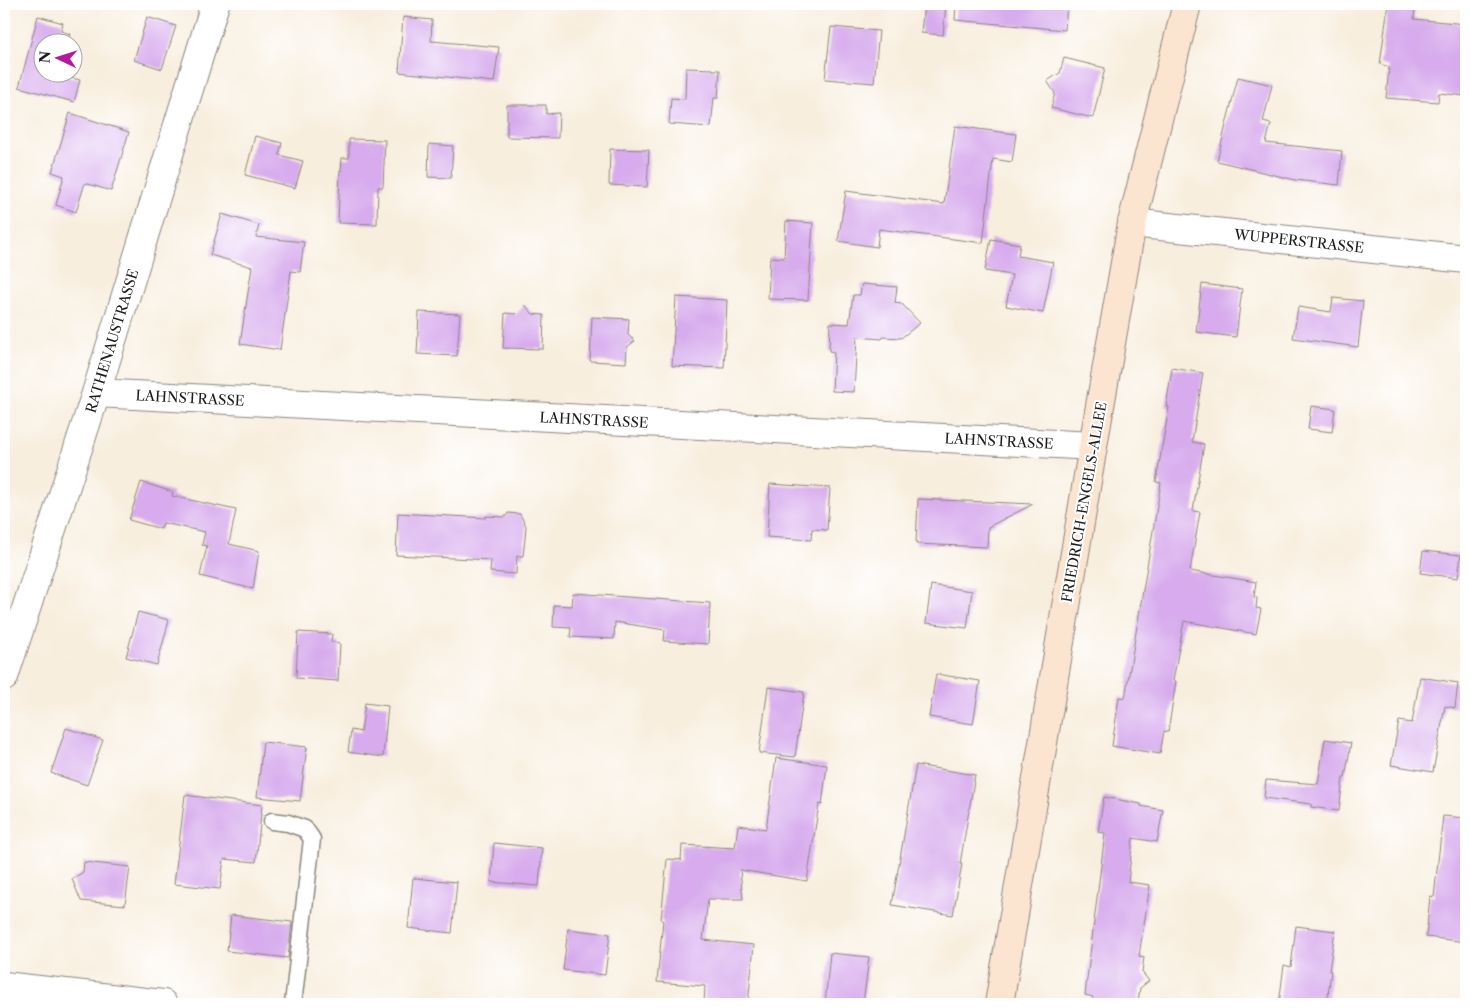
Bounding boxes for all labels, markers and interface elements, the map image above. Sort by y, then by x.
north arrow [32,32,82,82]
text: N [36,50,54,64]
street label: WUPPERSTRASSE [1232,225,1365,257]
street label: RATHENAUSTRASSE [82,267,142,415]
street label: LAHNSTRASSE [135,386,245,410]
street label: FRIEDRICH-ENGELS-ALLEE [1057,400,1111,604]
street label: LAHNSTRASSE [539,408,649,432]
street label: LAHNSTRASSE [944,429,1054,453]

